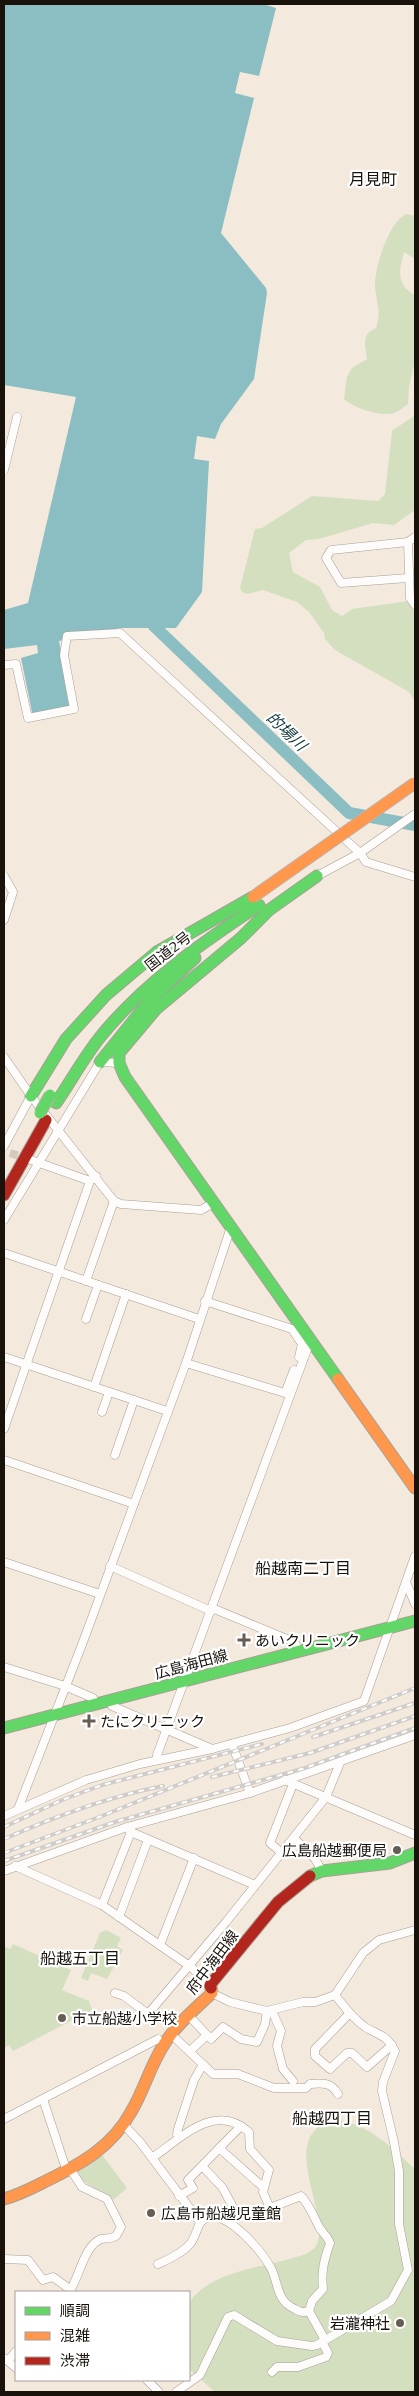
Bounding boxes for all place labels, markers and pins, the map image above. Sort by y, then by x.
place label: あいクリニック [255,1629,360,1652]
marker: あいクリニック [237,1633,251,1647]
place label: たにクリニック [100,1710,205,1733]
marker: たにクリニック [82,1714,96,1728]
place label: 広島船越郵便局 [282,1839,387,1862]
marker: 広島船越郵便局 [391,1844,403,1856]
place label: 市立船越小学校 [72,2007,177,2030]
marker: 市立船越小学校 [56,2012,68,2024]
place label: 広島市船越児童館 [161,2202,281,2225]
marker: 広島市船越児童館 [145,2207,157,2219]
place label: 岩瀧神社 [330,2312,390,2335]
marker: 岩瀧神社 [394,2317,406,2329]

